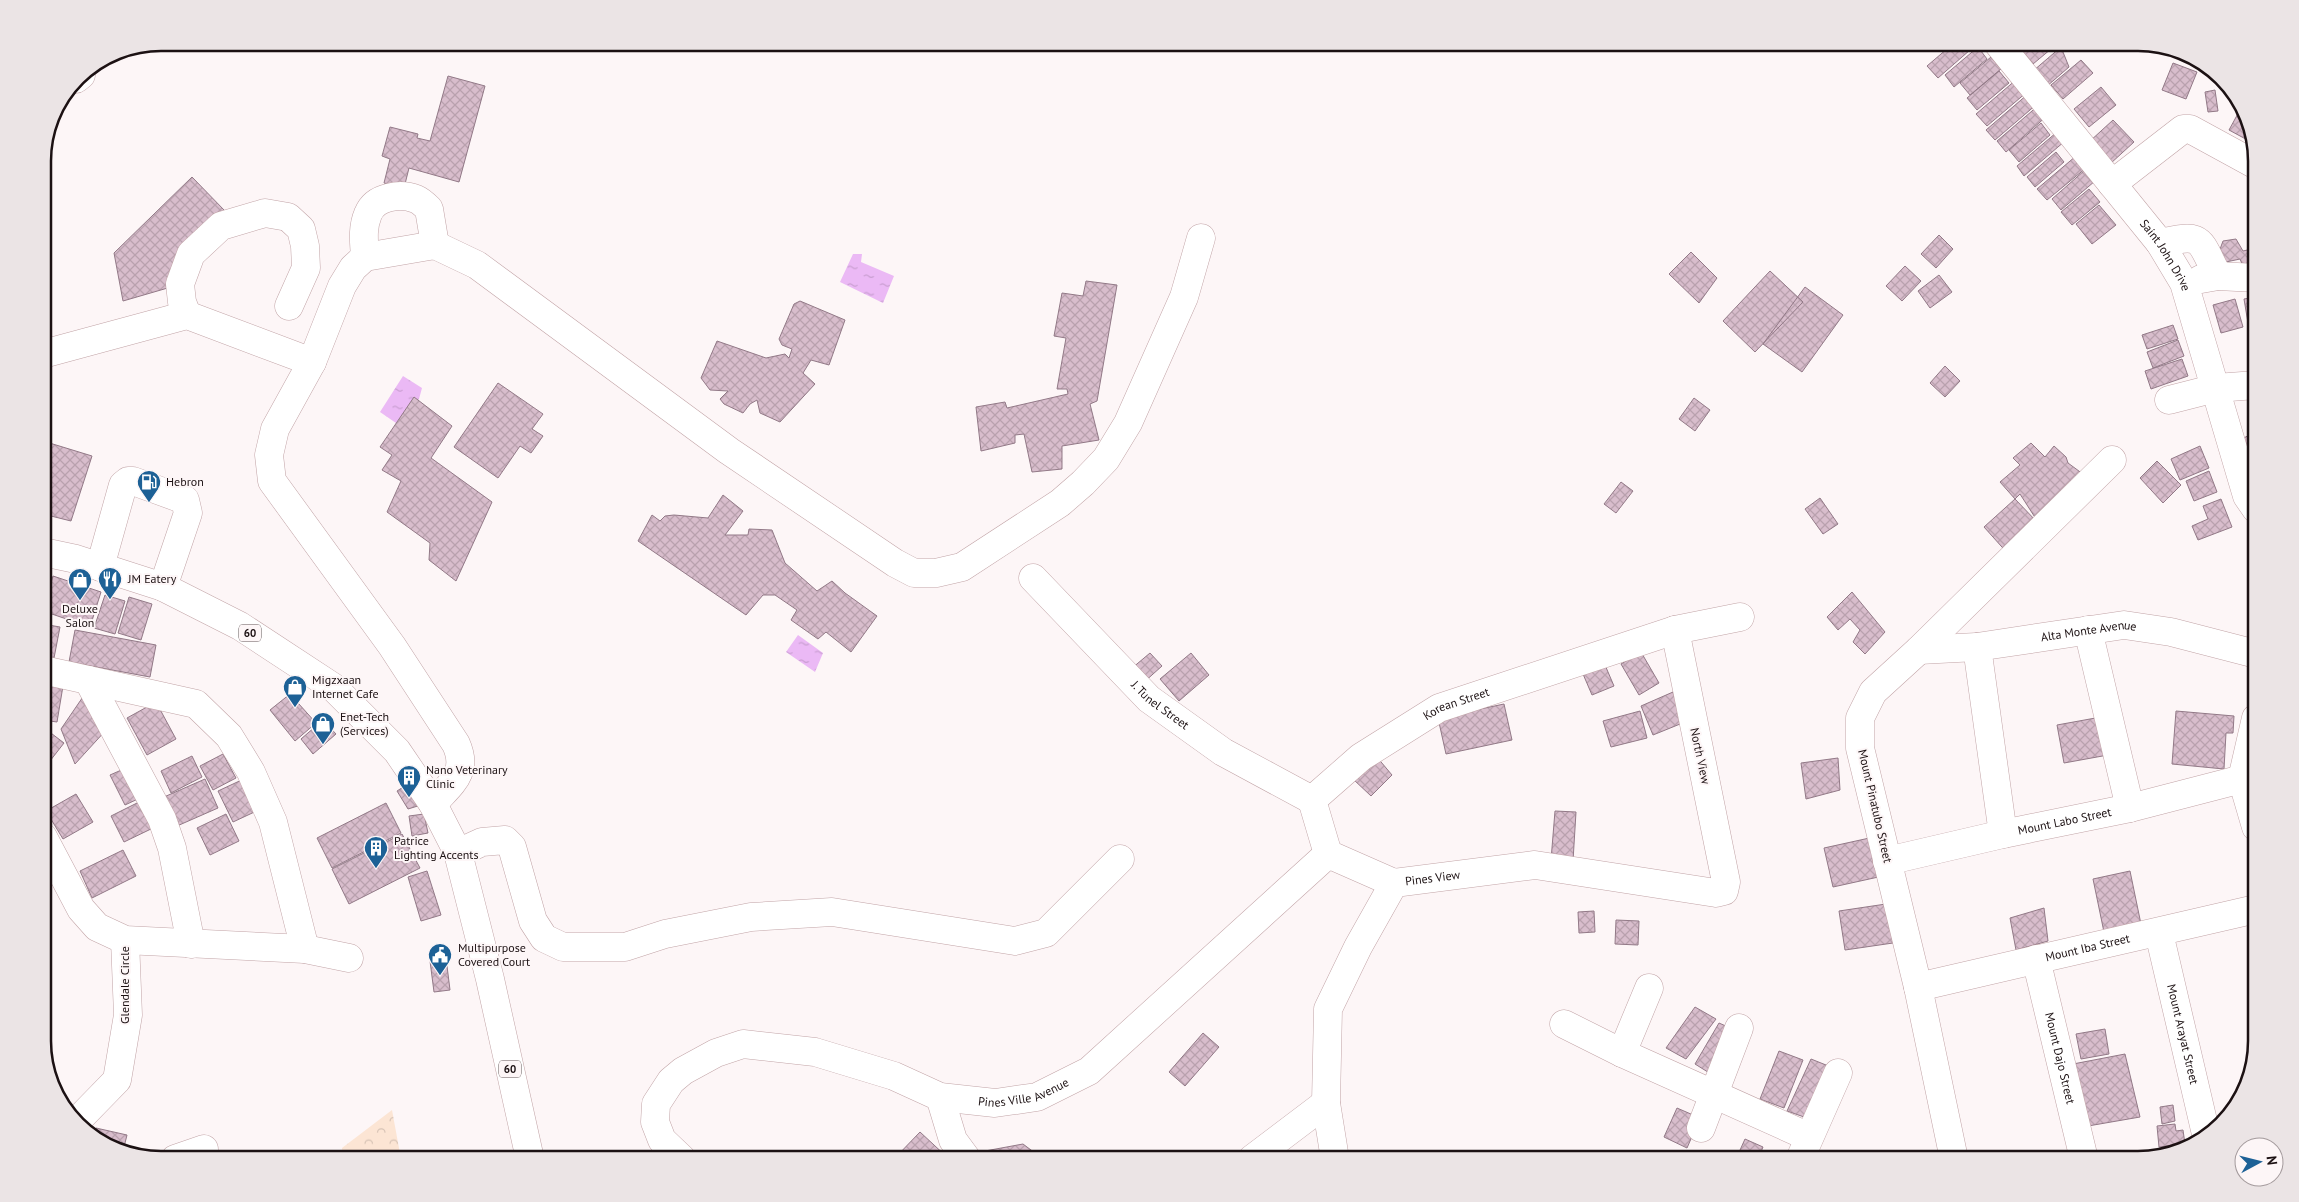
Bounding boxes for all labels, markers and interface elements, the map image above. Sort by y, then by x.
street label: Saint John Drive [2137,216,2194,293]
fuel station icon: Hebron [136,469,162,503]
place label: Hebron [166,474,204,489]
restaurant icon: JM Eatery [97,566,123,600]
shop icon: Deluxe Salon [67,567,93,601]
place label: JM Eatery [127,571,177,586]
place label: Deluxe Salon [62,601,98,630]
street label: Alta Monte Avenue [2040,617,2138,644]
road number: 60 [239,624,261,641]
place label: Migzxaan Internet Cafe [312,672,379,701]
shop icon: Migzxaan Internet Cafe [282,674,308,708]
street label: J. Tunel Street [1128,676,1192,732]
street label: Korean Street [1420,684,1491,723]
place label: Enet-Tech (Services) [340,709,389,738]
shop icon: Enet-Tech (Services) [310,711,336,745]
street label: North View [1687,726,1714,786]
street label: Mount Pinatubo Street [1855,748,1896,864]
place label: Nano Veterinary Clinic [426,762,508,791]
building icon: Nano Veterinary Clinic [396,764,422,798]
street label: Mount Labo Street [2016,804,2113,838]
place label: Patrice Lighting Accents [394,833,478,862]
building icon: Patrice Lighting Accents [363,835,389,869]
street label: Pines View [1404,867,1461,889]
street label: Mount Iba Street [2044,930,2131,964]
place label: Multipurpose Covered Court [458,940,530,969]
public building icon: Multipurpose Covered Court [427,942,453,976]
street label: Glendale Circle [117,946,132,1024]
street label: Mount Arayat Street [2164,983,2202,1086]
street label: Mount Dajo Street [2042,1011,2079,1105]
road number: 60 [499,1060,521,1078]
street label: Pines Ville Avenue [977,1074,1071,1110]
north arrow [2234,1137,2284,1187]
text: N [2262,1155,2281,1166]

